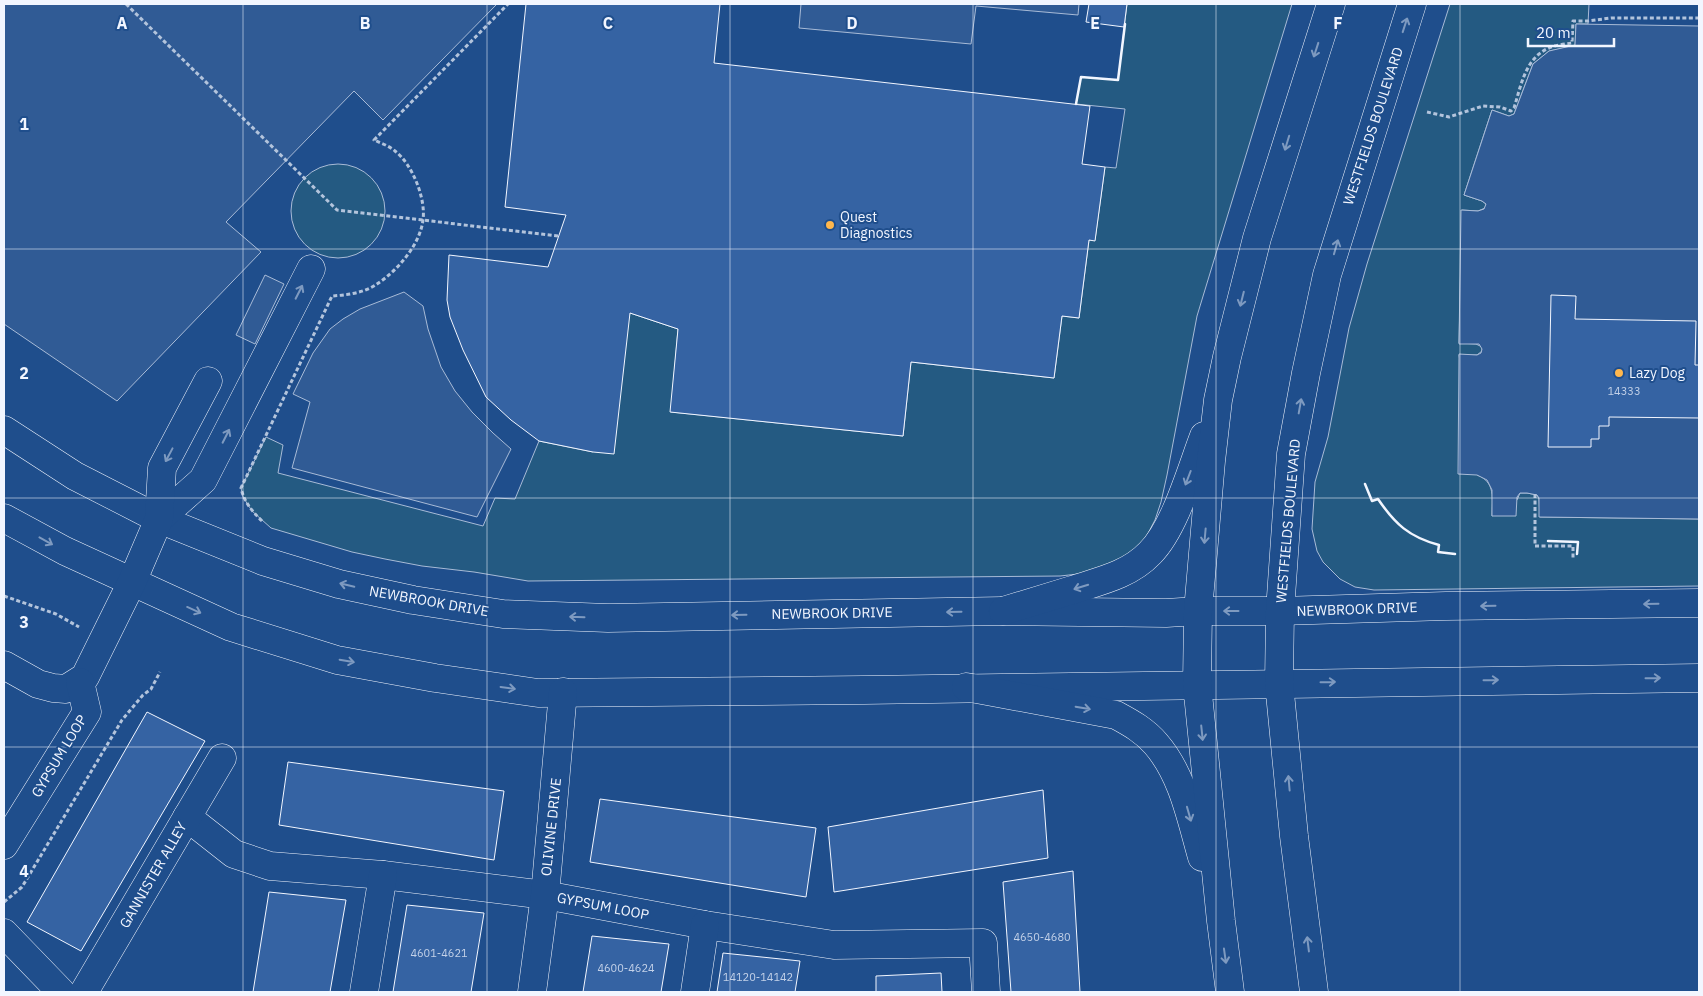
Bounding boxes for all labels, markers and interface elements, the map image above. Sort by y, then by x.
text: A [117,13,128,33]
text: B [360,13,371,33]
text: C [603,13,613,33]
text: D [846,13,858,33]
text: E [1090,13,1100,33]
text: F [1333,13,1343,33]
scale bar [1528,15,1614,47]
one-way arrow [1401,18,1410,34]
text: 20 m [1536,23,1571,42]
one-way arrow [1310,41,1320,57]
street label: WESTFIELDS BOULEVARD [1339,45,1407,207]
text: 1 [19,114,29,134]
one-way arrow [1281,134,1291,150]
place label: Quest Diagnostics [840,208,913,242]
marker: Quest Diagnostics [824,219,836,231]
one-way arrow [1331,240,1341,256]
one-way arrow [294,284,304,299]
one-way arrow [1236,290,1246,306]
text: 2 [19,363,29,383]
place label: Lazy Dog [1629,364,1685,382]
marker: Lazy Dog [1613,367,1625,379]
house number: 14333 [1608,384,1641,398]
one-way arrow [1295,398,1305,414]
one-way arrow [221,429,231,444]
street label: WESTFIELDS BOULEVARD [1272,438,1304,604]
one-way arrow [164,447,173,462]
one-way arrow [1183,470,1192,485]
one-way arrow [1200,527,1209,543]
one-way arrow [39,536,54,546]
one-way arrow [339,580,355,589]
street label: NEWBROOK DRIVE [368,582,490,620]
one-way arrow [1074,582,1090,592]
street label: NEWBROOK DRIVE [1296,598,1418,620]
one-way arrow [1643,599,1659,609]
one-way arrow [1480,601,1496,610]
street label: NEWBROOK DRIVE [771,603,893,623]
one-way arrow [186,606,201,616]
one-way arrow [1224,606,1240,616]
one-way arrow [946,607,962,616]
one-way arrow [731,610,748,620]
text: 3 [19,612,29,632]
one-way arrow [569,612,585,621]
one-way arrow [339,657,355,667]
one-way arrow [1644,673,1661,683]
one-way arrow [1482,675,1498,685]
one-way arrow [1320,677,1336,687]
one-way arrow [499,683,515,693]
one-way arrow [1074,703,1090,713]
street label: GYPSUM LOOP [27,711,91,801]
one-way arrow [1197,725,1207,741]
one-way arrow [1284,775,1294,791]
street label: OLIVINE DRIVE [537,777,565,877]
one-way arrow [1185,806,1195,822]
street label: GANNISTER ALLEY [115,818,191,931]
text: 4 [19,861,29,881]
street label: GYPSUM LOOP [556,888,650,924]
house number: 4650-4680 [1013,930,1071,944]
one-way arrow [1303,936,1313,952]
house number: 4601-4621 [410,946,468,960]
one-way arrow [1221,948,1231,964]
house number: 4600-4624 [597,961,655,975]
house number: 14120-14142 [723,970,793,984]

